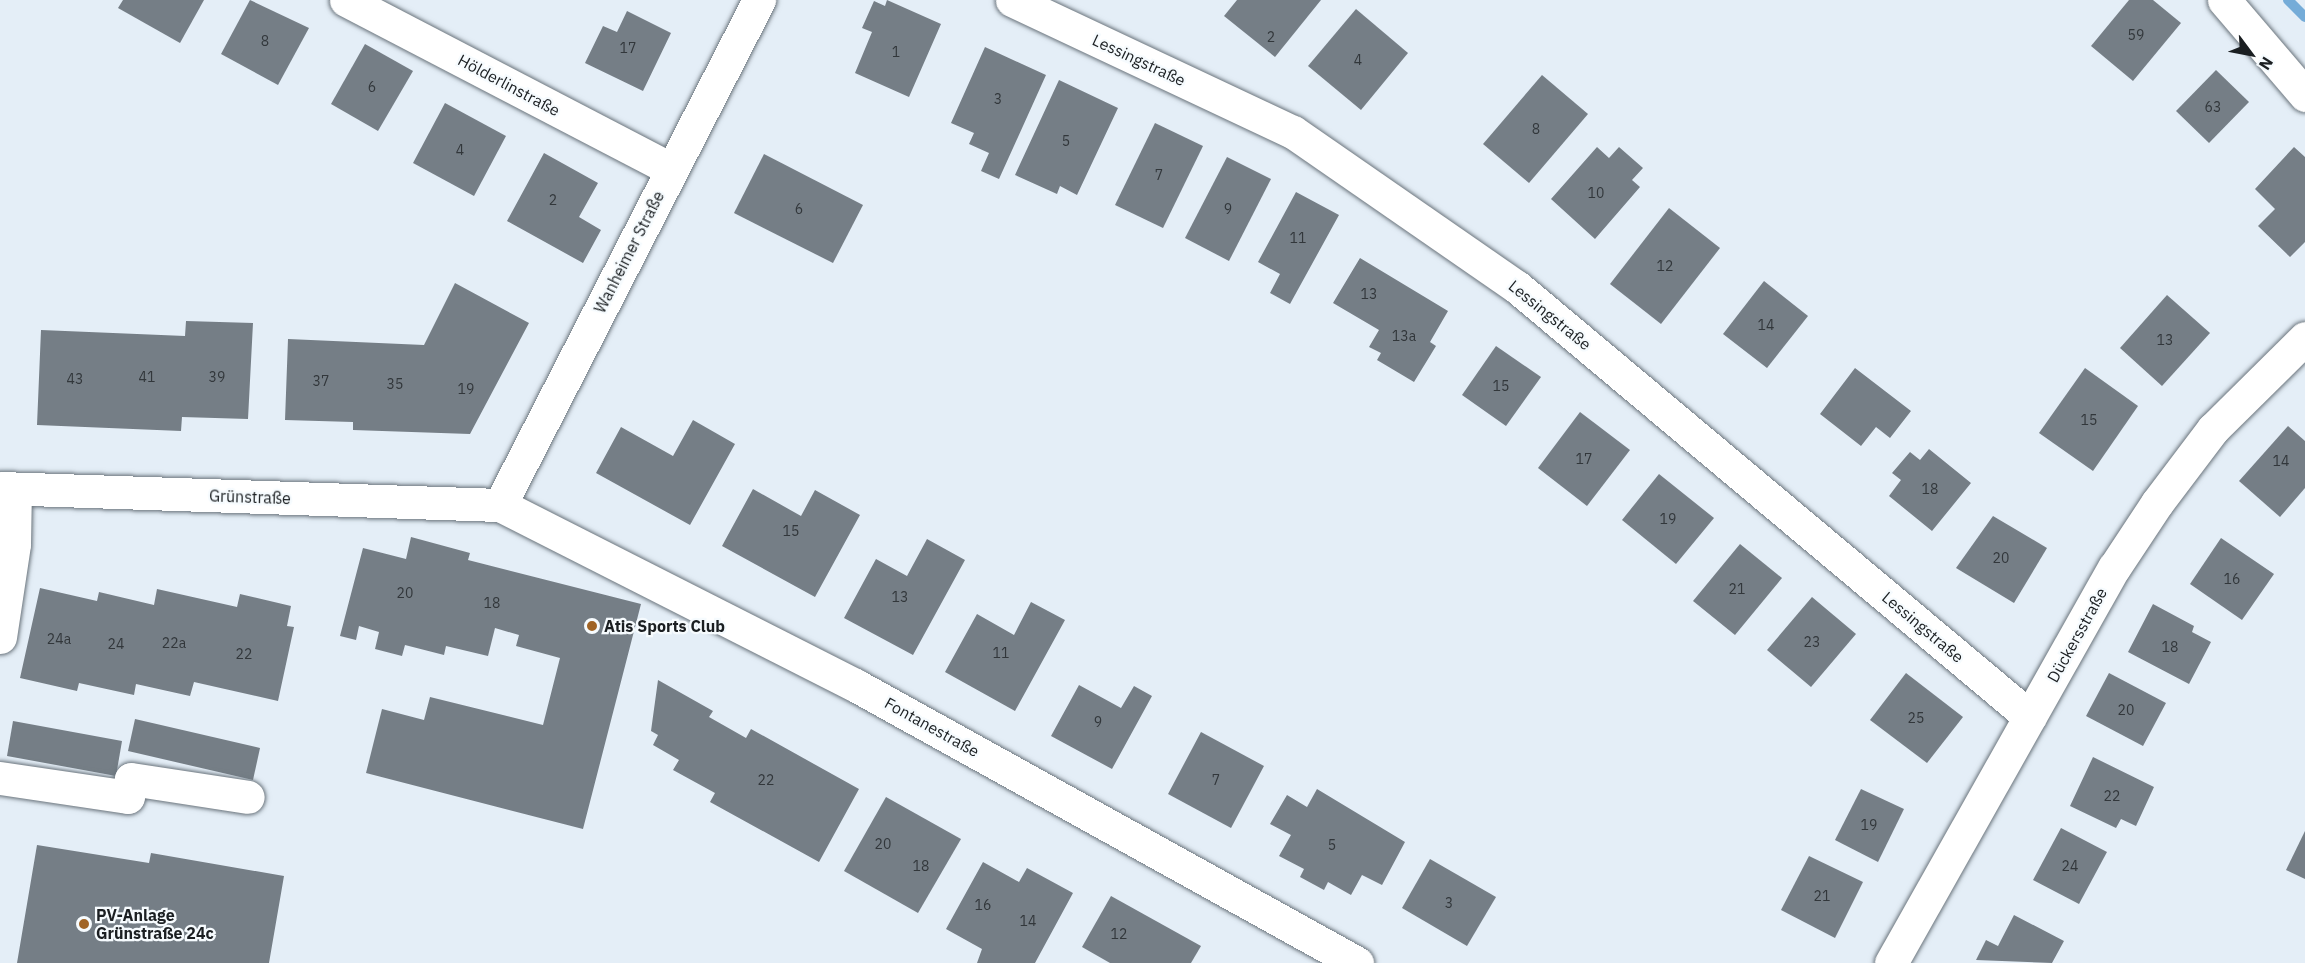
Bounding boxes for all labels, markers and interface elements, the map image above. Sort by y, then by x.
north arrow [2221,24,2281,84]
house number: 59 [2128,27,2144,43]
house number: 2 [1267,29,1275,45]
street label: Lessingstraße [1089,30,1189,90]
house number: 8 [261,33,269,49]
house number: 17 [620,40,636,56]
house number: 1 [892,44,900,60]
street label: Hölderlinstraße [455,50,563,120]
house number: 4 [1354,52,1362,68]
text: N [2255,53,2278,74]
house number: 6 [368,79,376,95]
house number: 3 [994,91,1002,107]
house number: 63 [2205,99,2221,115]
house number: 8 [1532,121,1540,137]
house number: 5 [1062,133,1070,149]
house number: 4 [456,142,464,158]
house number: 7 [1155,167,1163,183]
house number: 10 [1588,185,1604,201]
street label: Wanheimer Straße [590,188,668,316]
house number: 2 [549,192,557,208]
house number: 6 [795,201,803,217]
house number: 9 [1224,201,1232,217]
house number: 11 [1290,230,1306,246]
house number: 12 [1657,258,1673,274]
street label: Lessingstraße [1505,276,1595,354]
house number: 13 [1361,286,1377,302]
house number: 14 [1758,317,1774,333]
house number: 13a [1392,328,1416,344]
house number: 13 [2157,332,2173,348]
house number: 41 [139,369,155,385]
house number: 39 [209,369,225,385]
house number: 43 [67,371,83,387]
house number: 37 [313,373,329,389]
house number: 35 [387,376,403,392]
house number: 15 [1493,378,1509,394]
house number: 19 [458,381,474,397]
house number: 15 [2081,412,2097,428]
house number: 17 [1576,451,1592,467]
house number: 14 [2273,453,2289,469]
house number: 18 [1922,481,1938,497]
street label: Grünstraße [209,486,291,508]
house number: 19 [1660,511,1676,527]
house number: 15 [783,523,799,539]
house number: 20 [1993,550,2009,566]
house number: 16 [2224,571,2240,587]
house number: 21 [1729,581,1745,597]
street label: Dückersstraße [2043,584,2111,686]
house number: 20 [397,585,413,601]
street label: Lessingstraße [1878,587,1968,667]
house number: 13 [892,589,908,605]
house number: 18 [484,595,500,611]
place label: Atis Sports Club [604,616,725,636]
marker: Atis Sports Club [585,619,599,633]
house number: 24a [47,631,71,647]
house number: 23 [1804,634,1820,650]
house number: 22a [162,635,186,651]
house number: 24 [108,636,124,652]
house number: 18 [2162,639,2178,655]
house number: 11 [993,645,1009,661]
house number: 22 [236,646,252,662]
street label: Fontanestraße [881,693,983,761]
house number: 20 [2118,702,2134,718]
house number: 25 [1908,710,1924,726]
house number: 9 [1094,714,1102,730]
house number: 22 [758,772,774,788]
house number: 7 [1212,772,1220,788]
house number: 22 [2104,788,2120,804]
house number: 19 [1861,817,1877,833]
house number: 20 [875,836,891,852]
house number: 5 [1328,837,1336,853]
house number: 18 [913,858,929,874]
house number: 24 [2062,858,2078,874]
house number: 21 [1814,888,1830,904]
house number: 3 [1445,895,1453,911]
house number: 16 [975,897,991,913]
place label: PV-Anlage Grünstraße 24c [96,905,214,943]
house number: 14 [1020,913,1036,929]
marker: PV-Anlage Grünstraße 24c [77,917,91,931]
house number: 12 [1111,926,1127,942]

